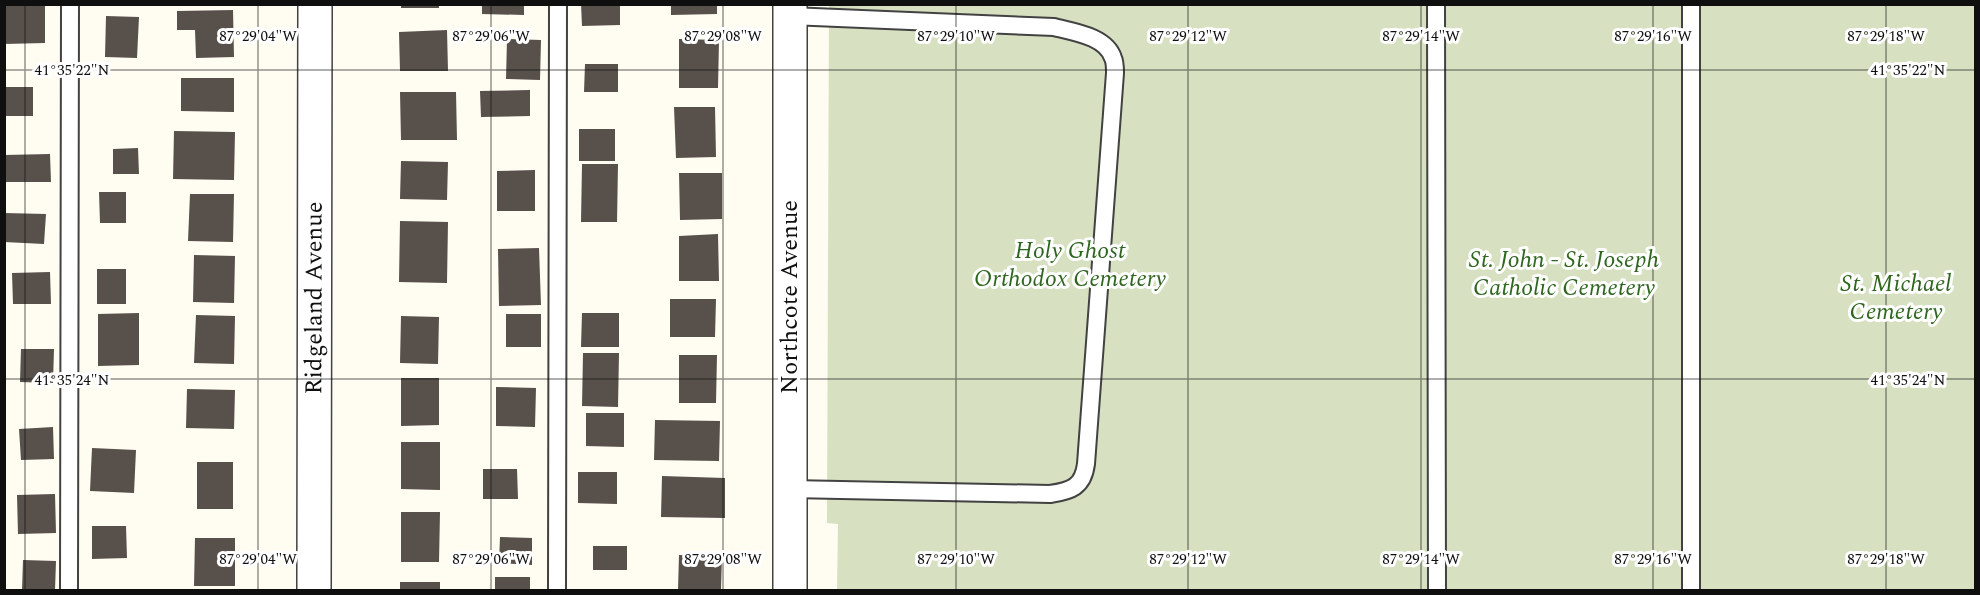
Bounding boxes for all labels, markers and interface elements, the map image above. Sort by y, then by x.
text: 87°29'04"W [219,25,297,48]
text: 87°29'06"W [452,25,530,48]
text: 87°29'08"W [684,25,762,48]
text: 87°29'10"W [917,25,995,48]
text: 87°29'12"W [1149,25,1227,48]
text: 87°29'14"W [1382,25,1460,48]
text: 87°29'16"W [1614,25,1692,48]
text: 87°29'18"W [1847,25,1925,48]
text: 41°35'22"N [35,59,110,82]
text: 41°35'22"N [1871,59,1946,82]
street label: Northcote Avenue [772,200,808,394]
street label: Ridgeland Avenue [296,202,333,394]
park label: Holy Ghost Orthodox Cemetery [974,233,1166,297]
park label: St. John - St. Joseph Catholic Cemetery [1469,242,1659,306]
park label: St. Michael Cemetery [1841,266,1951,330]
text: 41°35'24"N [35,369,110,392]
text: 41°35'24"N [1871,369,1946,392]
text: 87°29'04"W [219,548,297,571]
text: 87°29'06"W [452,548,530,571]
text: 87°29'08"W [684,548,762,571]
text: 87°29'10"W [917,548,995,571]
text: 87°29'12"W [1149,548,1227,571]
text: 87°29'14"W [1382,548,1460,571]
text: 87°29'16"W [1614,548,1692,571]
text: 87°29'18"W [1847,548,1925,571]

